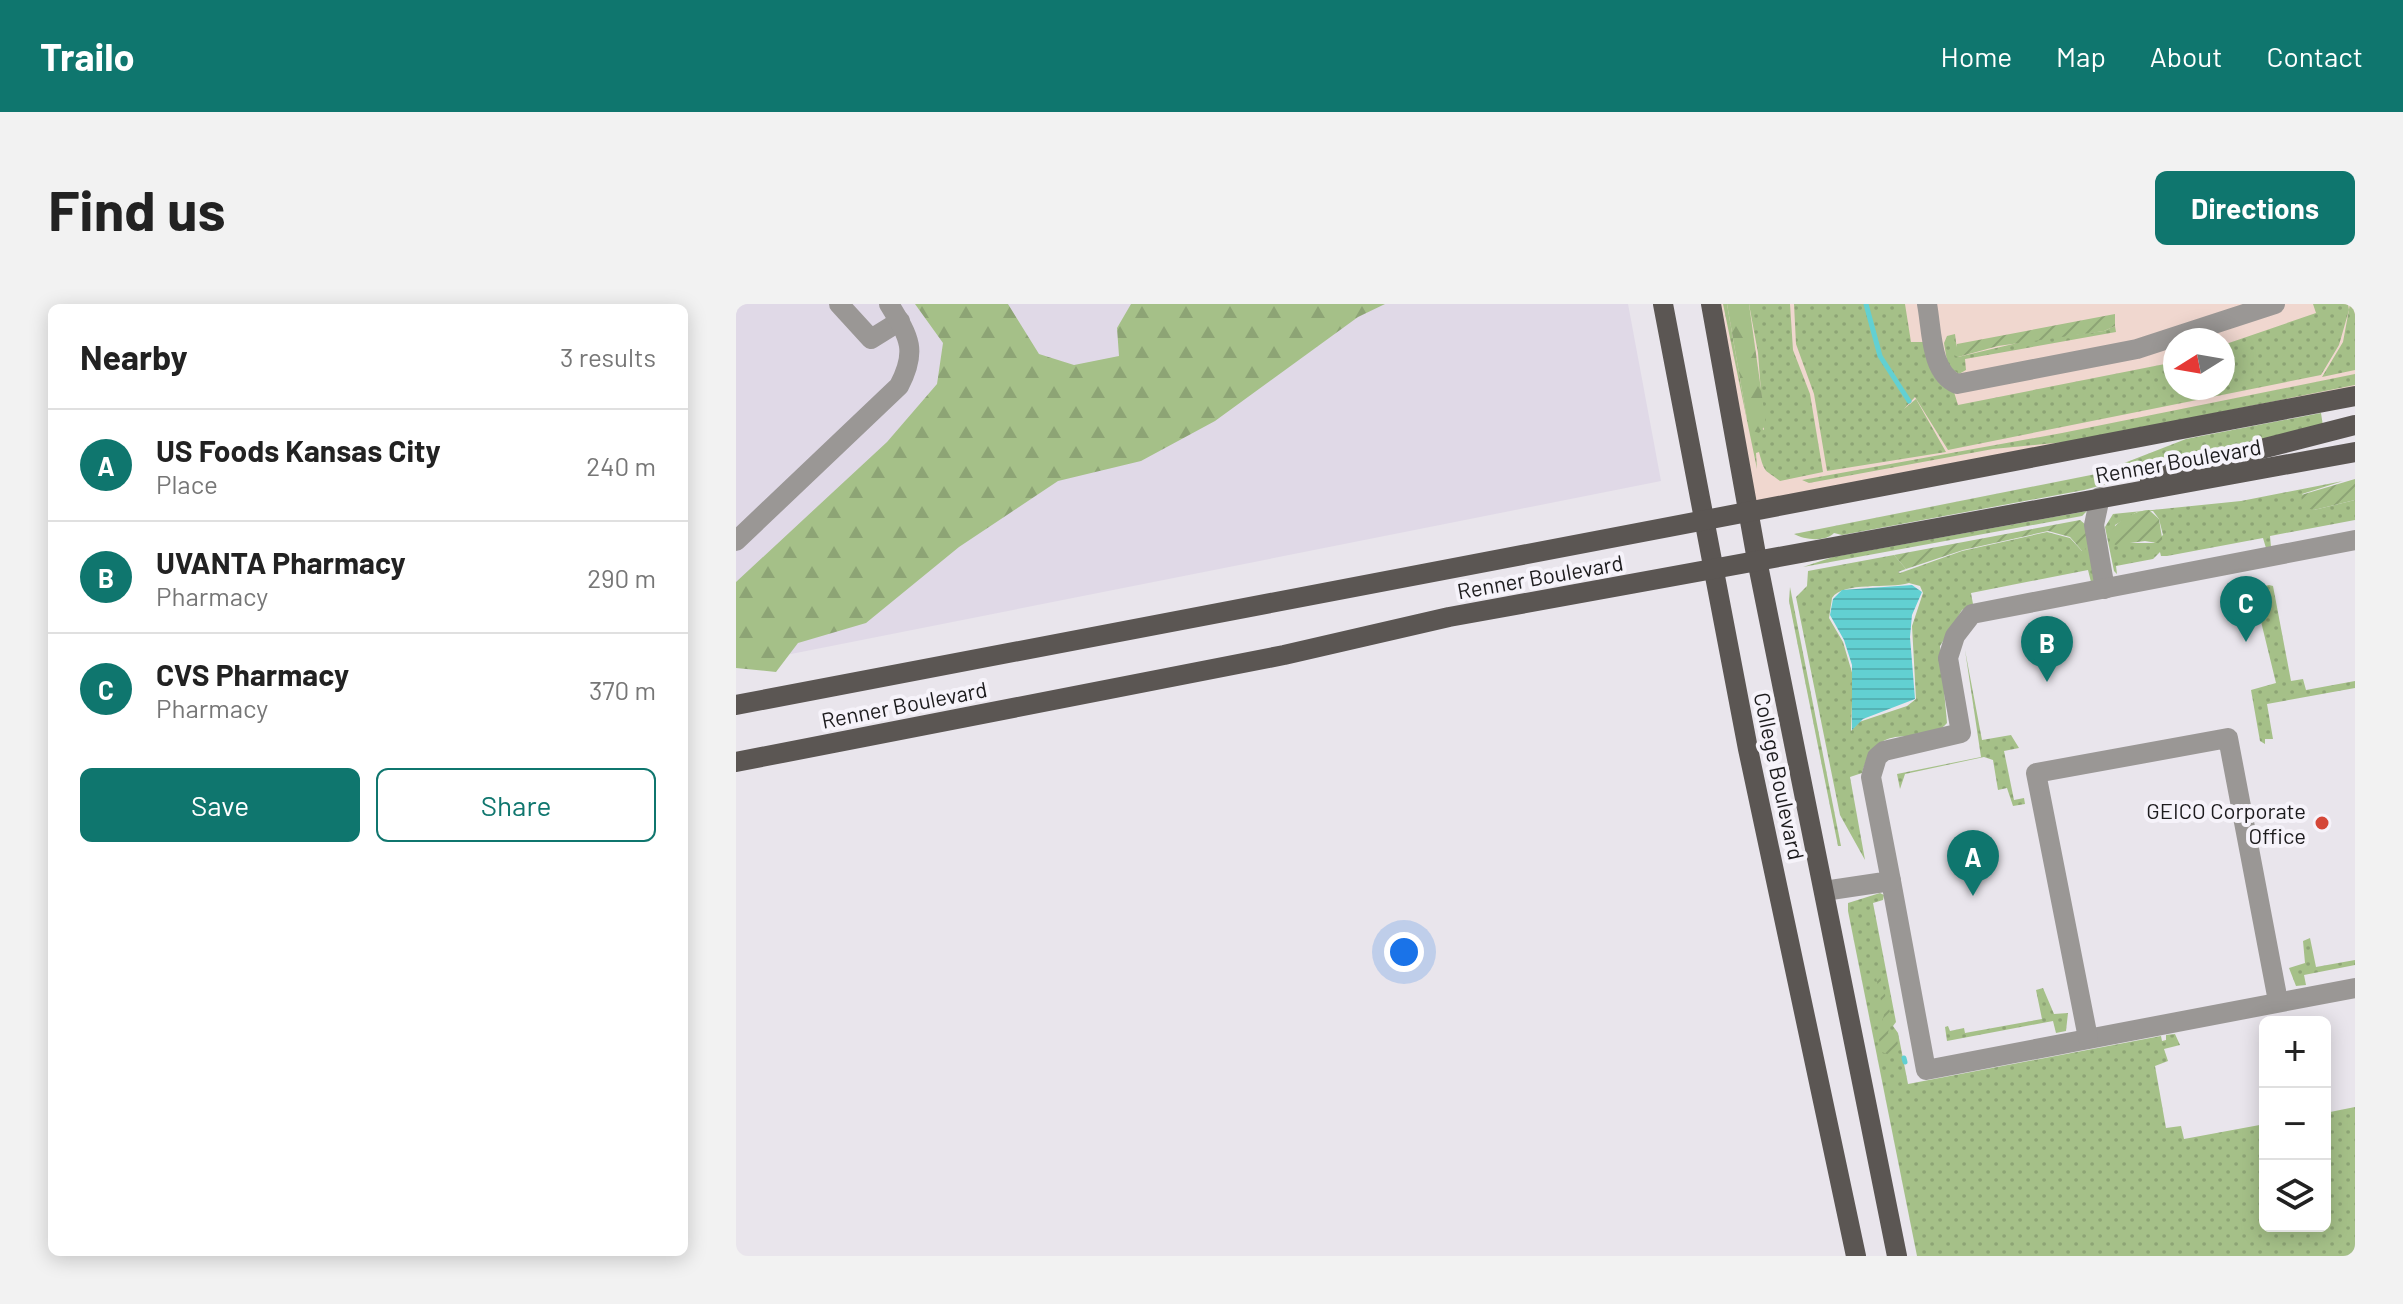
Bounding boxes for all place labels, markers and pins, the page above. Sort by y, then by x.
pin: C [2220,576,2272,642]
pin: B [2021,616,2073,682]
place label: GEICO Corporate Office [2146,797,2306,848]
marker: GEICO Corporate Office [2313,814,2331,832]
pin: A [1947,830,1999,896]

